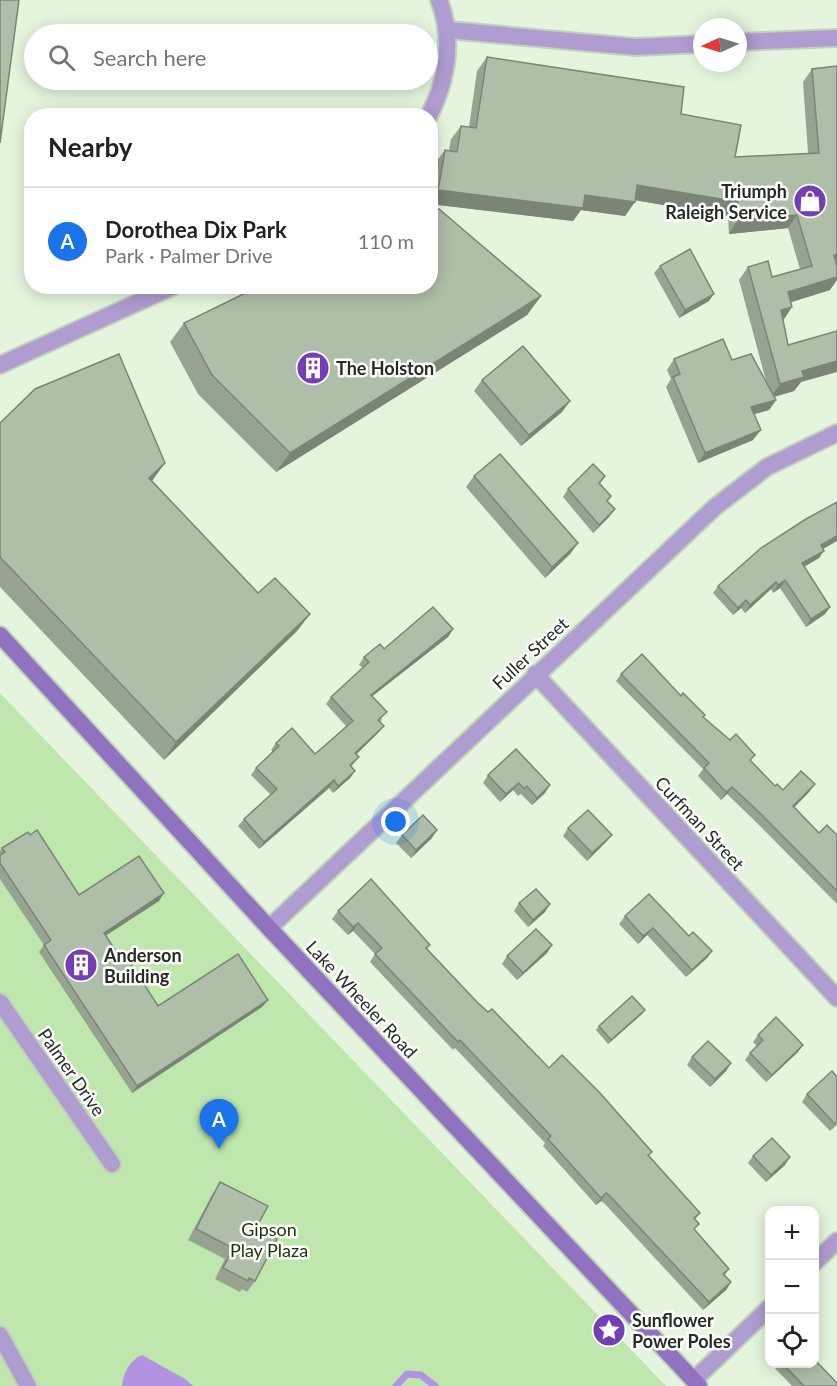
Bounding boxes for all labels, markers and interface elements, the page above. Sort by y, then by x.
north arrow [693,18,747,72]
search box [24,24,438,90]
icon: search [45,41,78,74]
text: Search here [93,44,206,71]
text: Nearby [48,131,133,163]
place label: Triumph Raleigh Service [665,180,787,223]
shop icon: Triumph Raleigh Service [792,183,828,219]
text: Dorothea Dix Park [105,216,287,243]
text: A [61,229,74,253]
text: 110 m [358,229,414,253]
text: Park · Palmer Drive [105,243,273,267]
building icon: The Holston [295,350,331,386]
place label: The Holston [336,357,434,379]
street label: Fuller Street [487,612,573,694]
street label: Curfman Street [651,771,750,875]
your location [381,807,410,836]
street label: Lake Wheeler Road [302,936,422,1062]
place label: Anderson Building [103,944,182,987]
building icon: Anderson Building [63,947,99,983]
street label: Palmer Drive [34,1024,110,1120]
pin: A [200,1100,238,1149]
map controls [765,1206,819,1368]
button: + [765,1206,819,1260]
park label: Gipson Play Plaza [230,1218,308,1261]
button: − [765,1260,819,1314]
place label: Sunflower Power Poles [632,1309,731,1352]
place icon: Sunflower Power Poles [591,1312,627,1348]
button: locate [765,1314,819,1368]

